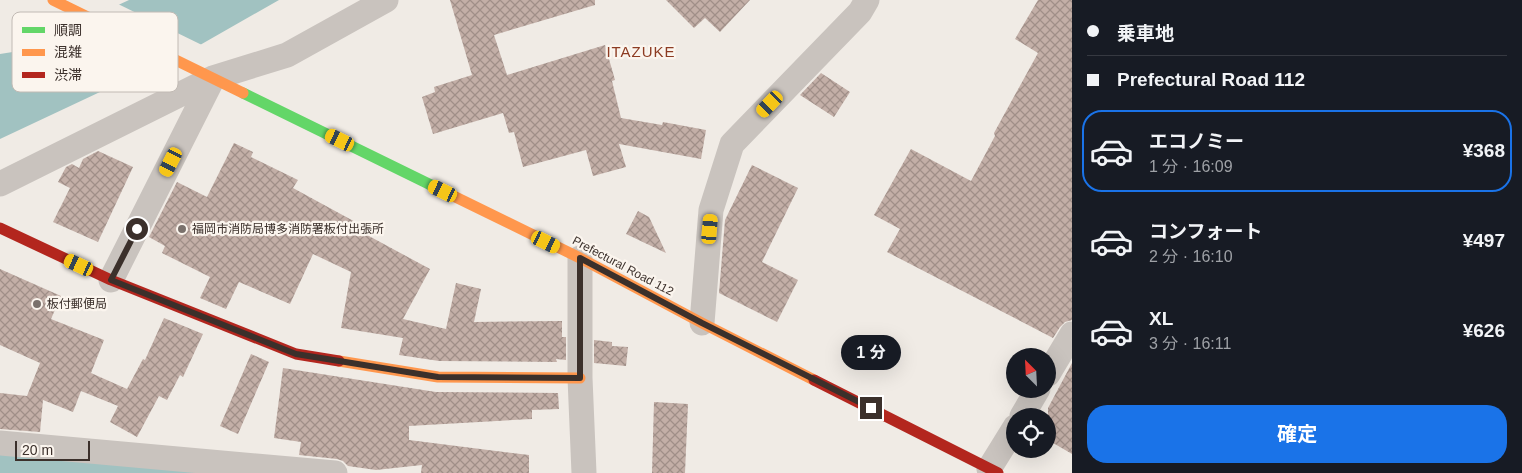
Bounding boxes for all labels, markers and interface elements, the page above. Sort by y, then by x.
legend [12,12,178,92]
text: 順調 [54,22,82,38]
text: 乗車地 [1117,23,1174,44]
district label: ITAZUKE [606,43,676,60]
text: 混雑 [54,44,82,60]
text: 渋滞 [54,67,82,83]
text: Prefectural Road 112 [1117,69,1305,90]
car [754,88,785,120]
car [323,127,356,153]
icon: car [1089,129,1134,174]
text: エコノミー [1149,131,1244,152]
text: ¥368 [1463,140,1505,161]
car [157,145,184,179]
text: 1 分 · 16:09 [1149,158,1233,175]
car [426,178,459,204]
car [701,213,718,245]
route start [126,218,148,240]
icon: car [1089,219,1134,264]
text: コンフォート [1149,221,1262,242]
place label: 福岡市消防局博多消防署板付出張所 [192,222,384,236]
marker: 福岡市消防局博多消防署板付出張所 [176,223,188,235]
car [529,229,562,255]
text: ¥497 [1463,230,1505,251]
street label: Prefectural Road 112 [570,233,676,299]
text: 2 分 · 16:10 [1149,248,1233,265]
car [62,252,95,278]
place label: 板付郵便局 [47,297,107,311]
marker: 板付郵便局 [31,298,43,310]
text: XL [1149,308,1173,329]
icon: car [1089,309,1134,354]
text: ¥626 [1463,320,1505,341]
text: 3 分 · 16:11 [1149,335,1231,352]
callout: 1 分 [841,336,901,370]
text: 1 分 [856,344,886,361]
north arrow [1006,348,1056,398]
map controls [1006,348,1056,458]
route end [860,397,882,419]
button: 確定 [1087,405,1507,463]
button: locate [1006,408,1056,458]
scale bar [15,438,90,461]
text: 20 m [22,442,53,458]

